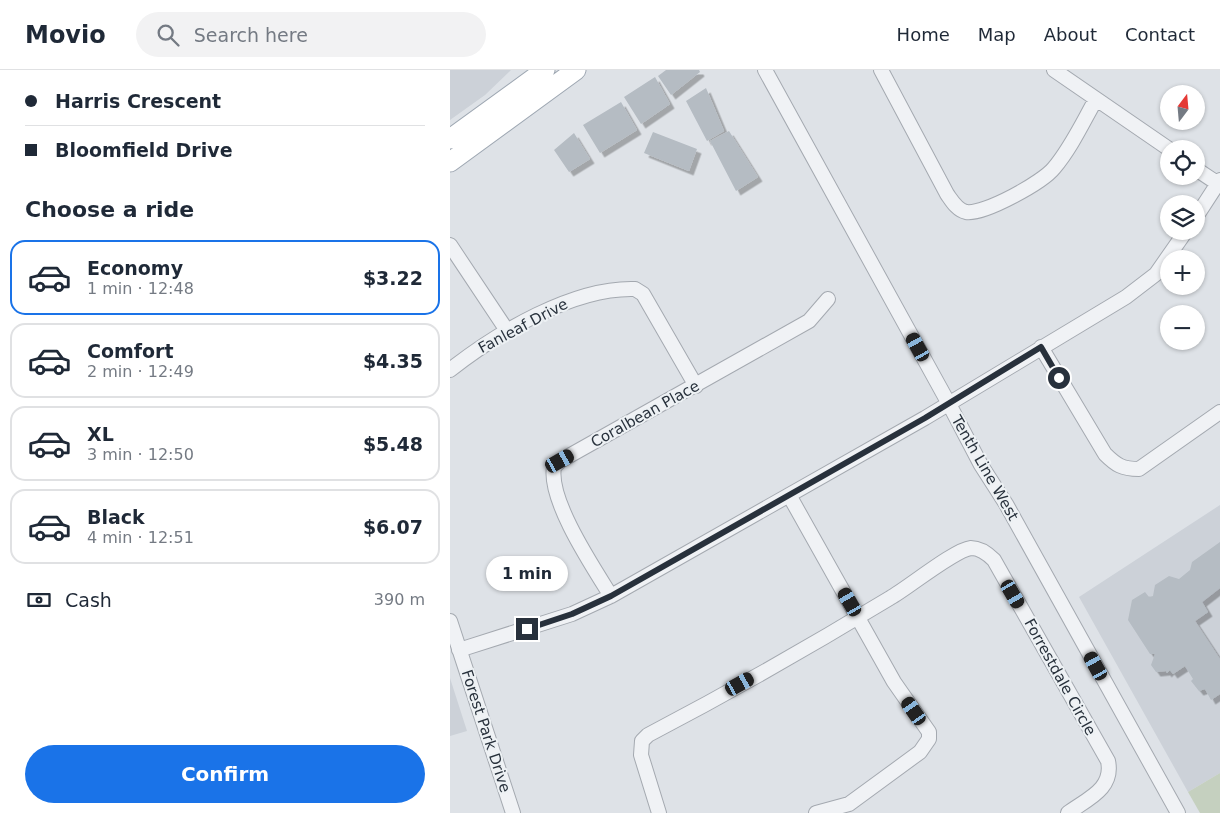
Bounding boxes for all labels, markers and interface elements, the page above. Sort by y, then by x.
search box [136,12,486,57]
text: Movio [25,21,106,49]
icon: search [154,21,182,49]
text: Search here [194,24,308,46]
text: Home [897,24,950,45]
text: Map [978,24,1016,45]
text: About [1044,24,1097,45]
text: Contact [1125,24,1195,45]
north arrow [1160,85,1205,130]
map controls [1160,85,1205,350]
text: Harris Crescent [55,90,221,112]
text: Bloomfield Drive [55,139,233,161]
button: locate [1160,140,1205,185]
button: layers [1160,195,1205,240]
text: Choose a ride [25,197,194,222]
button: + [1160,250,1205,295]
icon: car [27,255,72,300]
text: Economy [87,257,183,279]
text: $3.22 [363,267,423,289]
text: 1 min · 12:48 [87,279,194,298]
street label: Fanleaf Drive [475,295,571,357]
button: − [1160,305,1205,350]
car [904,330,931,364]
icon: car [27,338,72,383]
text: Comfort [87,340,174,362]
text: $4.35 [363,350,423,372]
text: 2 min · 12:49 [87,362,194,381]
route start [1048,367,1070,389]
street label: Coralbean Place [588,377,702,451]
street label: Tenth Line West [947,411,1022,524]
icon: car [27,421,72,466]
text: XL [87,423,114,445]
text: $5.48 [363,433,423,455]
text: 3 min · 12:50 [87,445,194,464]
car [543,447,576,475]
icon: car [27,504,72,549]
text: Black [87,506,145,528]
text: $6.07 [363,516,423,538]
text: 4 min · 12:51 [87,528,194,547]
callout: 1 min [486,556,568,592]
text: 1 min [502,564,552,583]
car [999,577,1026,611]
car [836,585,863,619]
icon: cash [25,586,53,614]
text: Cash [65,589,112,611]
text: 390 m [374,590,425,609]
street label: Forrestdale Circle [1020,615,1100,739]
route end [516,618,538,640]
car [1082,649,1109,683]
street label: Forest Park Drive [458,667,514,795]
car [723,670,756,698]
car [899,694,928,728]
button: Confirm [25,745,425,803]

